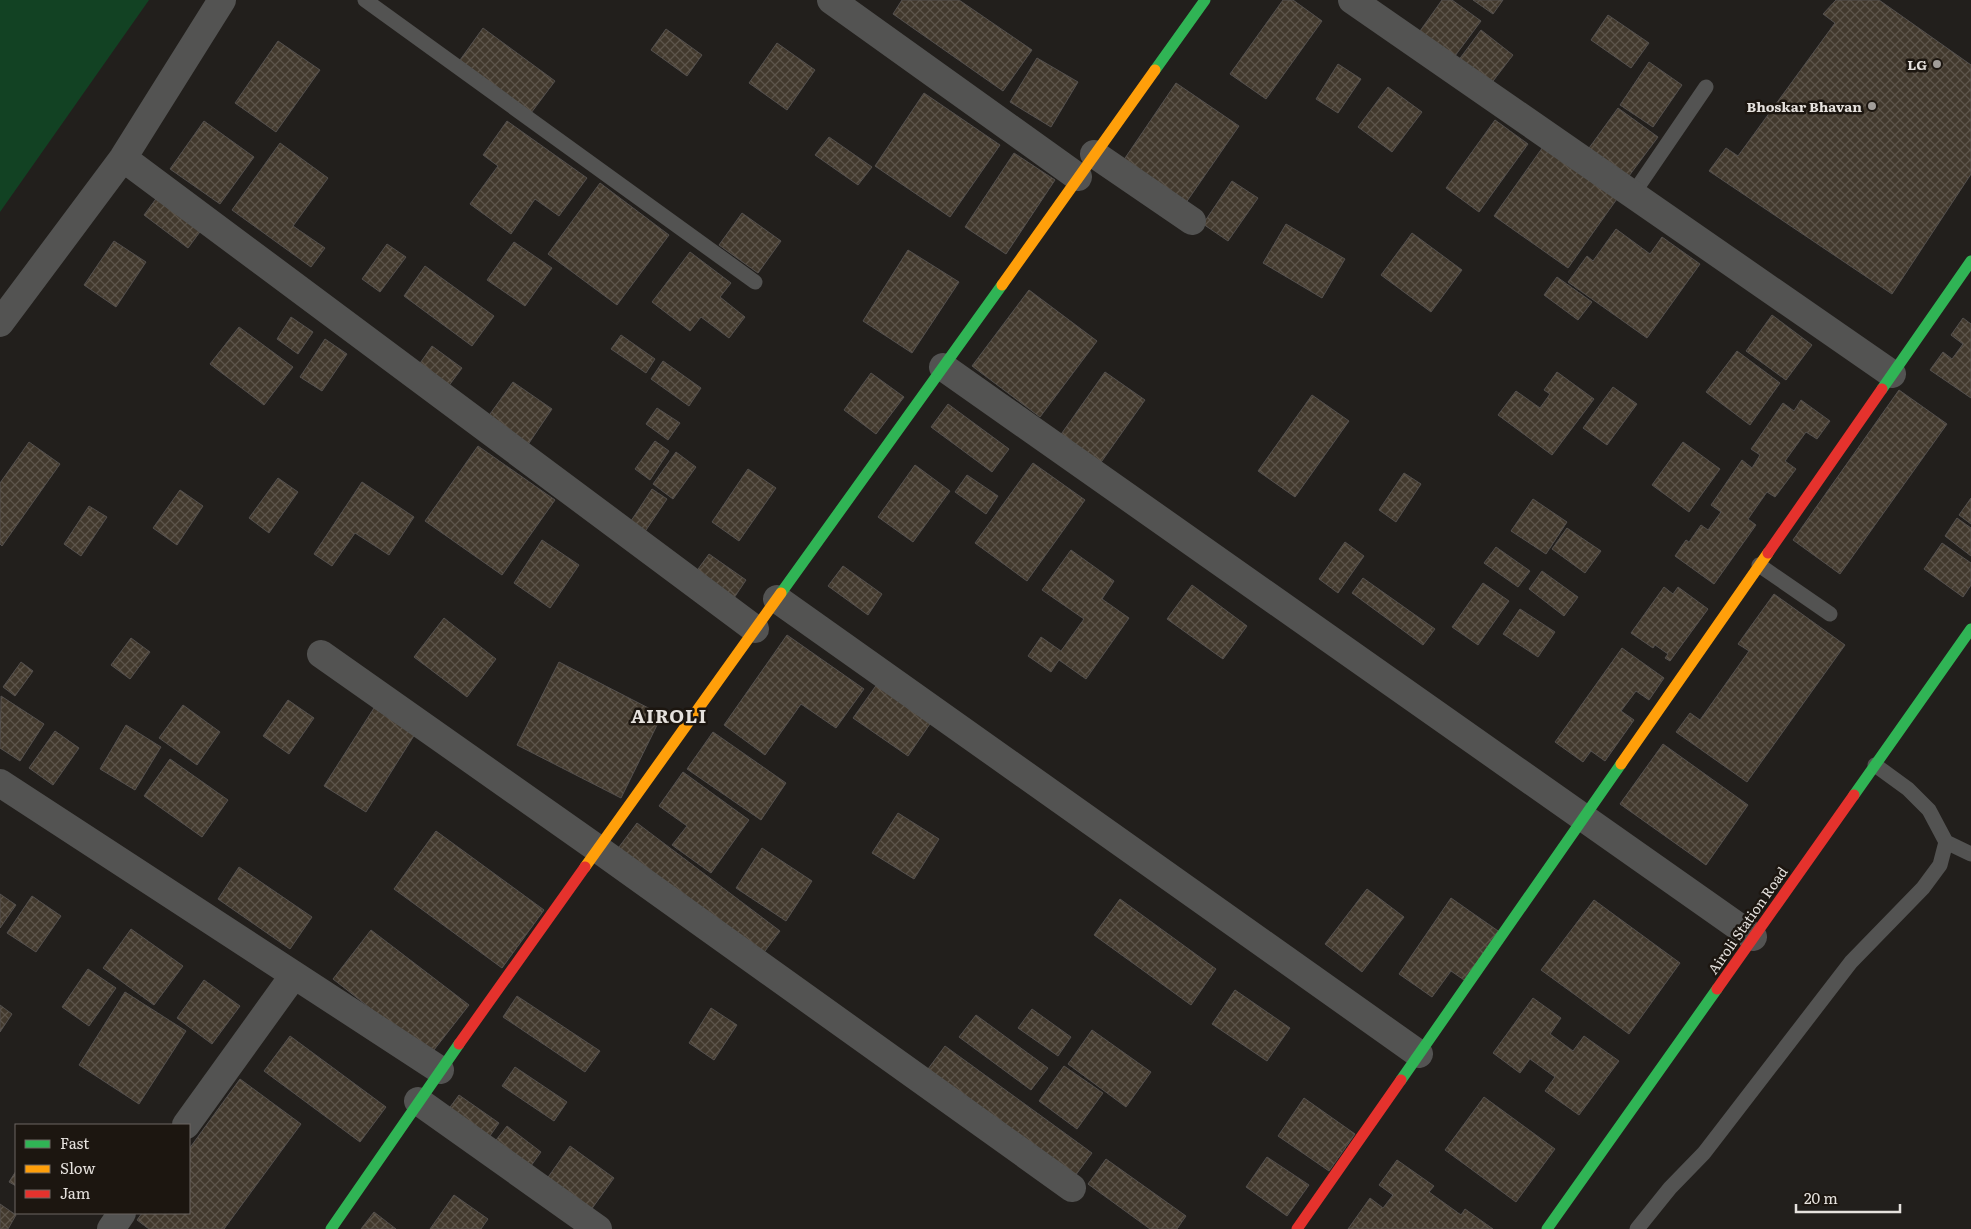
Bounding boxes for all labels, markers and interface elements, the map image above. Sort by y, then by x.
place label: LG [1907,54,1927,74]
marker: LG [1931,58,1943,70]
place label: Bhoskar Bhavan [1746,96,1862,116]
marker: Bhoskar Bhavan [1866,100,1878,112]
district label: AIROLI [631,701,707,729]
street label: Airoli Station Road [1702,862,1792,978]
legend [15,1124,190,1214]
text: Fast [60,1131,89,1154]
text: Slow [60,1156,95,1179]
text: Jam [60,1181,91,1204]
scale bar [1796,1182,1900,1214]
text: 20 m [1804,1186,1838,1209]

